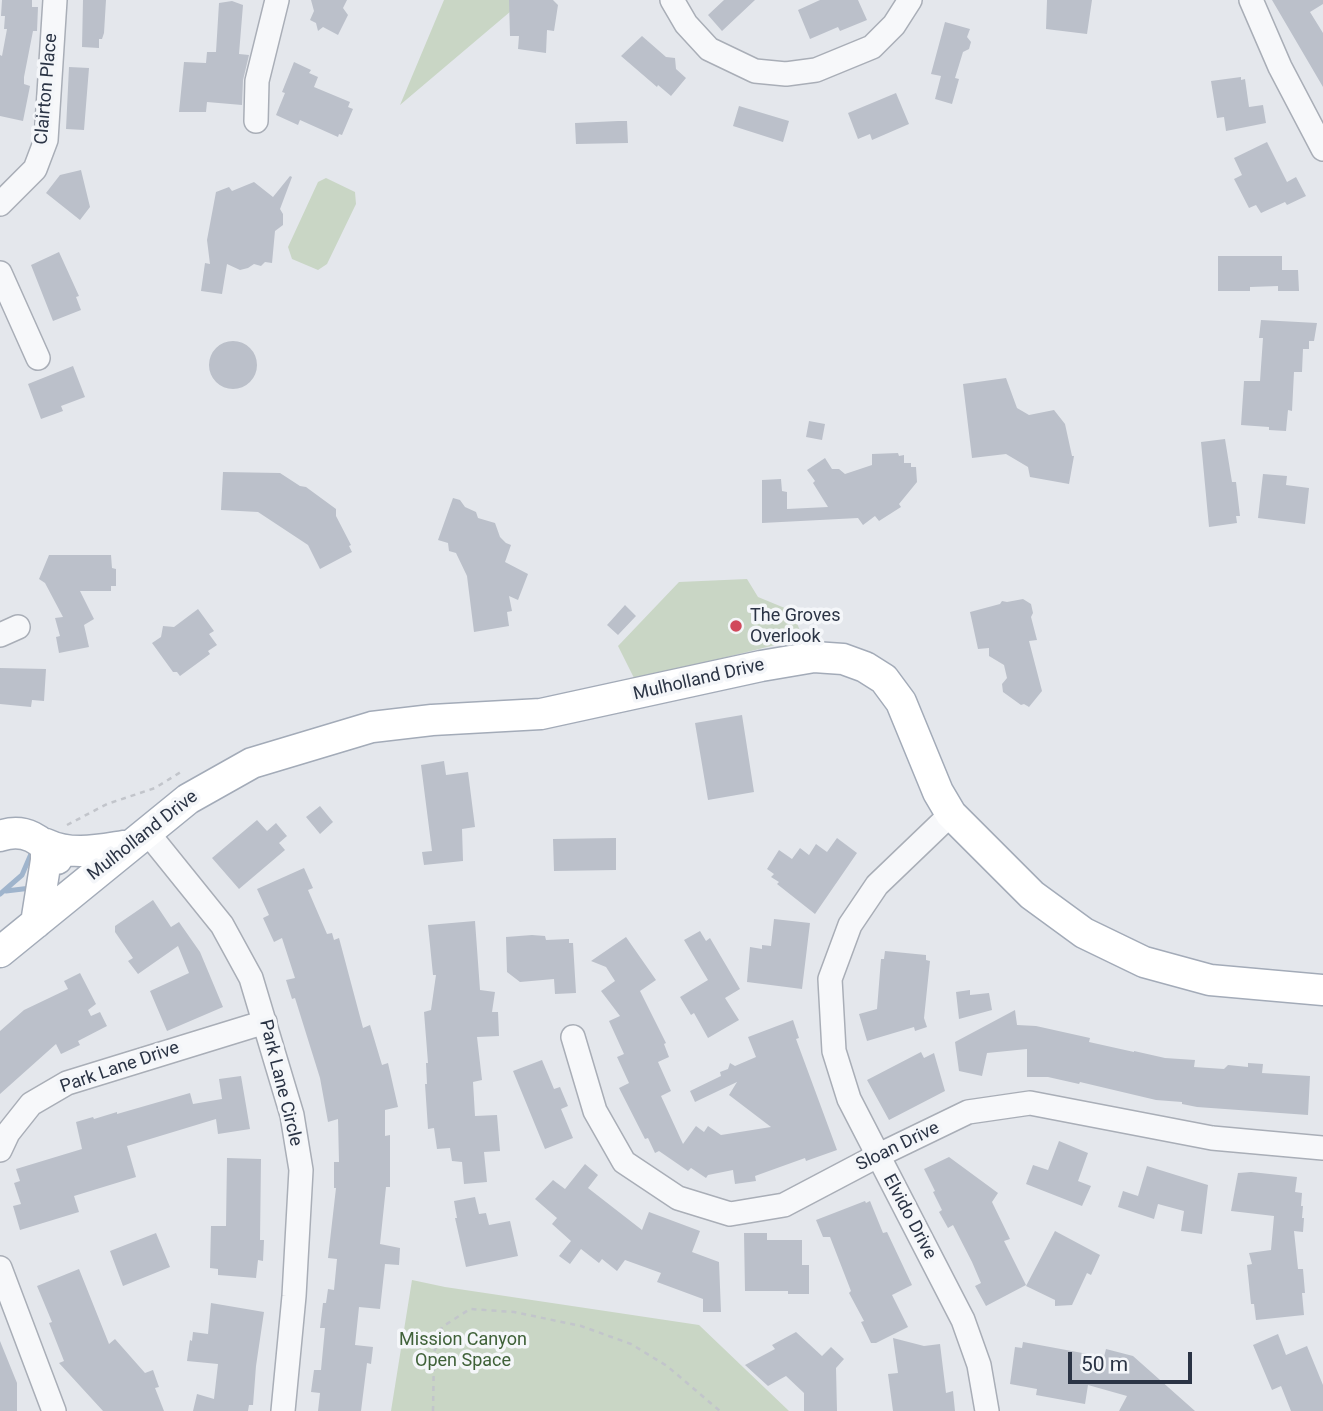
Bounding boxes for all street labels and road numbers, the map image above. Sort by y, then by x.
street label: Clairton Place [31,32,63,146]
street label: Mulholland Drive [631,654,767,706]
street label: Mulholland Drive [84,786,202,886]
street label: Park Lane Circle [254,1018,306,1148]
street label: Park Lane Drive [58,1038,182,1098]
street label: Sloan Drive [853,1118,943,1176]
street label: Elvido Drive [878,1171,940,1263]

